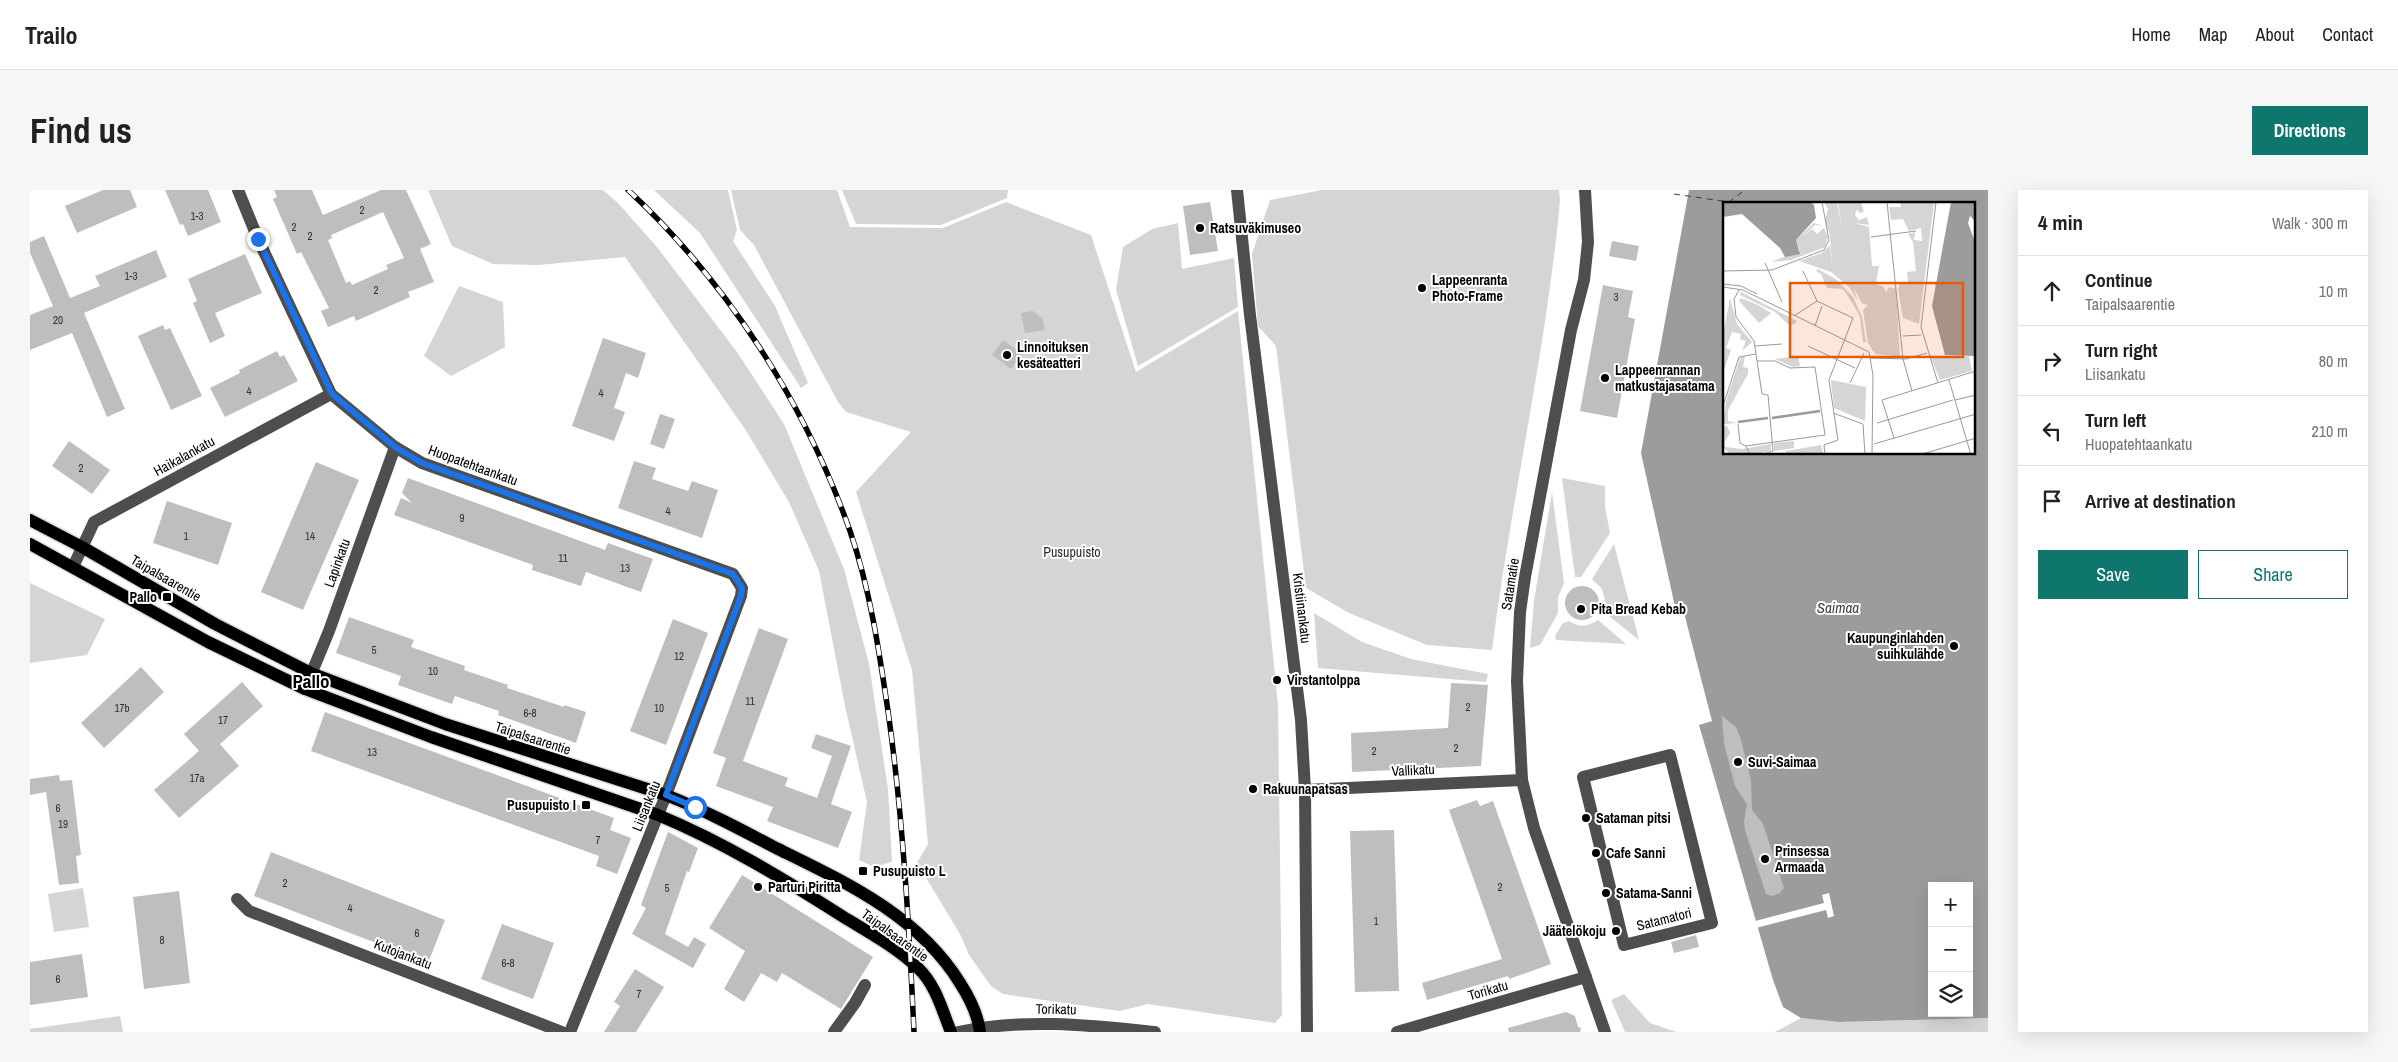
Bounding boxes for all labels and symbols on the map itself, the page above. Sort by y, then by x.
inset map [1723,202,1976,455]
house number: 2 [359,203,365,217]
house number: 1-3 [190,209,204,223]
place label: Ratsuväkimuseo [1210,219,1301,237]
house number: 2 [291,220,297,234]
marker: Ratsuväkimuseo [1194,222,1206,234]
route end [247,228,270,251]
house number: 2 [307,229,313,243]
house number: 1-3 [124,269,138,283]
place label: Lappeenranta Photo-Frame [1432,271,1508,305]
marker: Lappeenranta Photo-Frame [1416,282,1428,294]
house number: 2 [373,283,379,297]
house number: 3 [1613,290,1619,304]
house number: 20 [53,313,63,327]
place label: Linnoituksen kesäteatteri [1017,338,1088,372]
marker: Linnoituksen kesäteatteri [1001,349,1013,361]
place label: Lappeenrannan matkustajasatama [1615,361,1715,395]
marker: Lappeenrannan matkustajasatama [1599,372,1611,384]
house number: 4 [246,384,252,398]
house number: 4 [598,386,604,400]
street label: Haikalankatu [150,432,218,480]
street label: Huopatehtaankatu [426,440,520,490]
house number: 2 [78,461,84,475]
house number: 4 [665,504,671,518]
house number: 9 [459,511,465,525]
house number: 1 [183,529,189,543]
house number: 14 [305,529,315,543]
street label: Lapinkatu [320,536,354,590]
park label: Pusupuisto [1043,543,1101,561]
street label: Taipalsaarentie [127,551,205,605]
house number: 11 [558,551,568,565]
street label: Satamatie [1497,557,1523,611]
house number: 13 [620,561,630,575]
street label: Kristiinankatu [1289,572,1315,644]
place label: Pallo [130,588,157,606]
marker: Pallo [161,591,173,603]
water label: Saimaa [1817,597,1859,618]
place label: Pita Bread Kebab [1591,600,1686,618]
marker: Pita Bread Kebab [1575,603,1587,615]
place label: Kaupunginlahden suihkulähde [1847,629,1944,663]
marker: Kaupunginlahden suihkulähde [1948,640,1960,652]
house number: 5 [371,643,377,657]
house number: 12 [674,649,684,663]
house number: 10 [428,664,438,678]
district label: Pallo [292,668,330,694]
place label: Virstantolppa [1287,671,1361,689]
marker: Virstantolppa [1271,674,1283,686]
house number: 11 [745,694,755,708]
house number: 2 [1465,700,1471,714]
house number: 17b [114,701,130,715]
house number: 10 [654,701,664,715]
house number: 6-8 [523,706,537,720]
house number: 17 [218,713,228,727]
street label: Taipalsaarentie [493,717,573,759]
house number: 2 [1453,741,1459,755]
house number: 2 [1371,744,1377,758]
house number: 13 [367,745,377,759]
place label: Suvi-Saimaa [1748,753,1817,771]
marker: Suvi-Saimaa [1732,756,1744,768]
street label: Vallikatu [1391,760,1435,780]
house number: 17a [189,771,205,785]
street label: Liisankatu [628,778,664,834]
place label: Rakuunapatsas [1263,780,1348,798]
marker: Rakuunapatsas [1247,783,1259,795]
place label: Pusupuisto I [507,796,576,814]
route start [684,796,707,819]
marker: Pusupuisto I [580,799,592,811]
house number: 6 [55,801,61,815]
place label: Sataman pitsi [1596,809,1671,827]
marker: Sataman pitsi [1580,812,1592,824]
house number: 19 [58,817,68,831]
house number: 7 [595,833,601,847]
place label: Prinsessa Armaada [1775,842,1830,876]
place label: Cafe Sanni [1606,844,1665,862]
marker: Cafe Sanni [1590,847,1602,859]
marker: Prinsessa Armaada [1759,853,1771,865]
place label: Pusupuisto L [873,862,946,880]
marker: Pusupuisto L [857,865,869,877]
house number: 2 [282,876,288,890]
place label: Parturi Piritta [768,878,841,896]
house number: 2 [1497,880,1503,894]
house number: 5 [664,881,670,895]
marker: Parturi Piritta [752,881,764,893]
place label: Satama-Sanni [1616,884,1692,902]
marker: Satama-Sanni [1600,887,1612,899]
house number: 4 [347,901,353,915]
street label: Satamatori [1635,903,1693,935]
street label: Taipalsaarentie [858,905,932,965]
house number: 1 [1373,914,1379,928]
place label: Jäätelökoju [1543,922,1606,940]
marker: Jäätelökoju [1610,925,1622,937]
house number: 6 [414,926,420,940]
house number: 8 [159,933,165,947]
street label: Kutojankatu [371,935,435,973]
house number: 6-8 [501,956,515,970]
house number: 6 [55,972,61,986]
street label: Torikatu [1466,976,1510,1004]
house number: 7 [636,987,642,1001]
street label: Torikatu [1035,1000,1077,1018]

